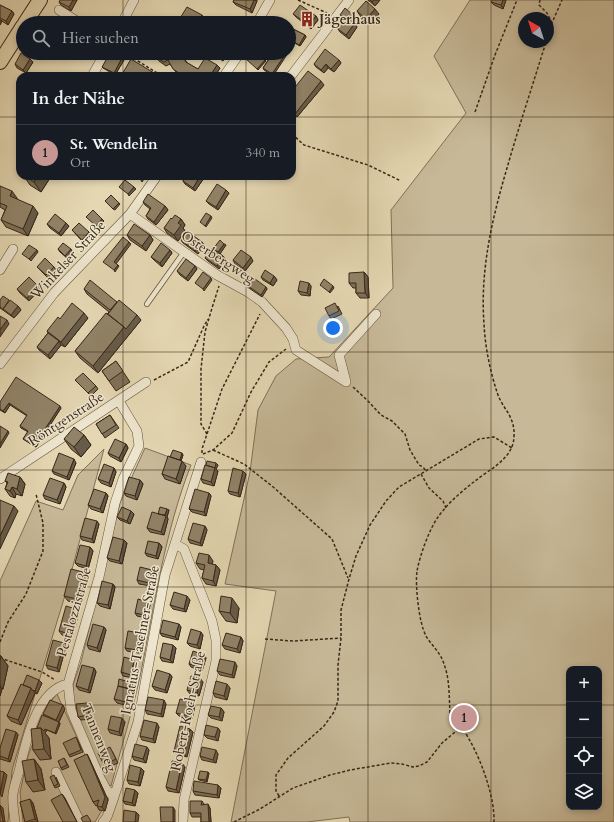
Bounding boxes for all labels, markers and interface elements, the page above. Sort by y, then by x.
building icon: Jägerhaus [298,10,316,28]
place label: Jägerhaus [317,10,381,29]
north arrow [518,12,554,48]
search box [16,16,296,60]
icon: search [30,27,52,49]
text: Hier suchen [62,28,139,48]
text: In der Nähe [32,87,125,110]
text: St. Wendelin [70,134,158,154]
text: 1 [42,144,48,162]
text: 340 m [246,144,280,162]
text: Ort [70,154,90,172]
street label: Winkelser Straße [26,216,110,304]
street label: Osterbergweg [177,226,259,288]
your location [323,318,343,338]
street label: Röntgenstraße [24,387,108,451]
street label: Ignatius-Taschner-Straße [116,564,164,716]
street label: Pestalozzistraße [52,565,96,659]
street label: Robert-Koch-Straße [166,649,210,773]
map controls [566,666,602,810]
button: + [566,666,602,702]
street label: Tannenweg [77,701,121,775]
button: − [566,702,602,738]
pin: 1 [451,703,477,733]
button: locate [566,738,602,774]
button: layers [566,774,602,810]

